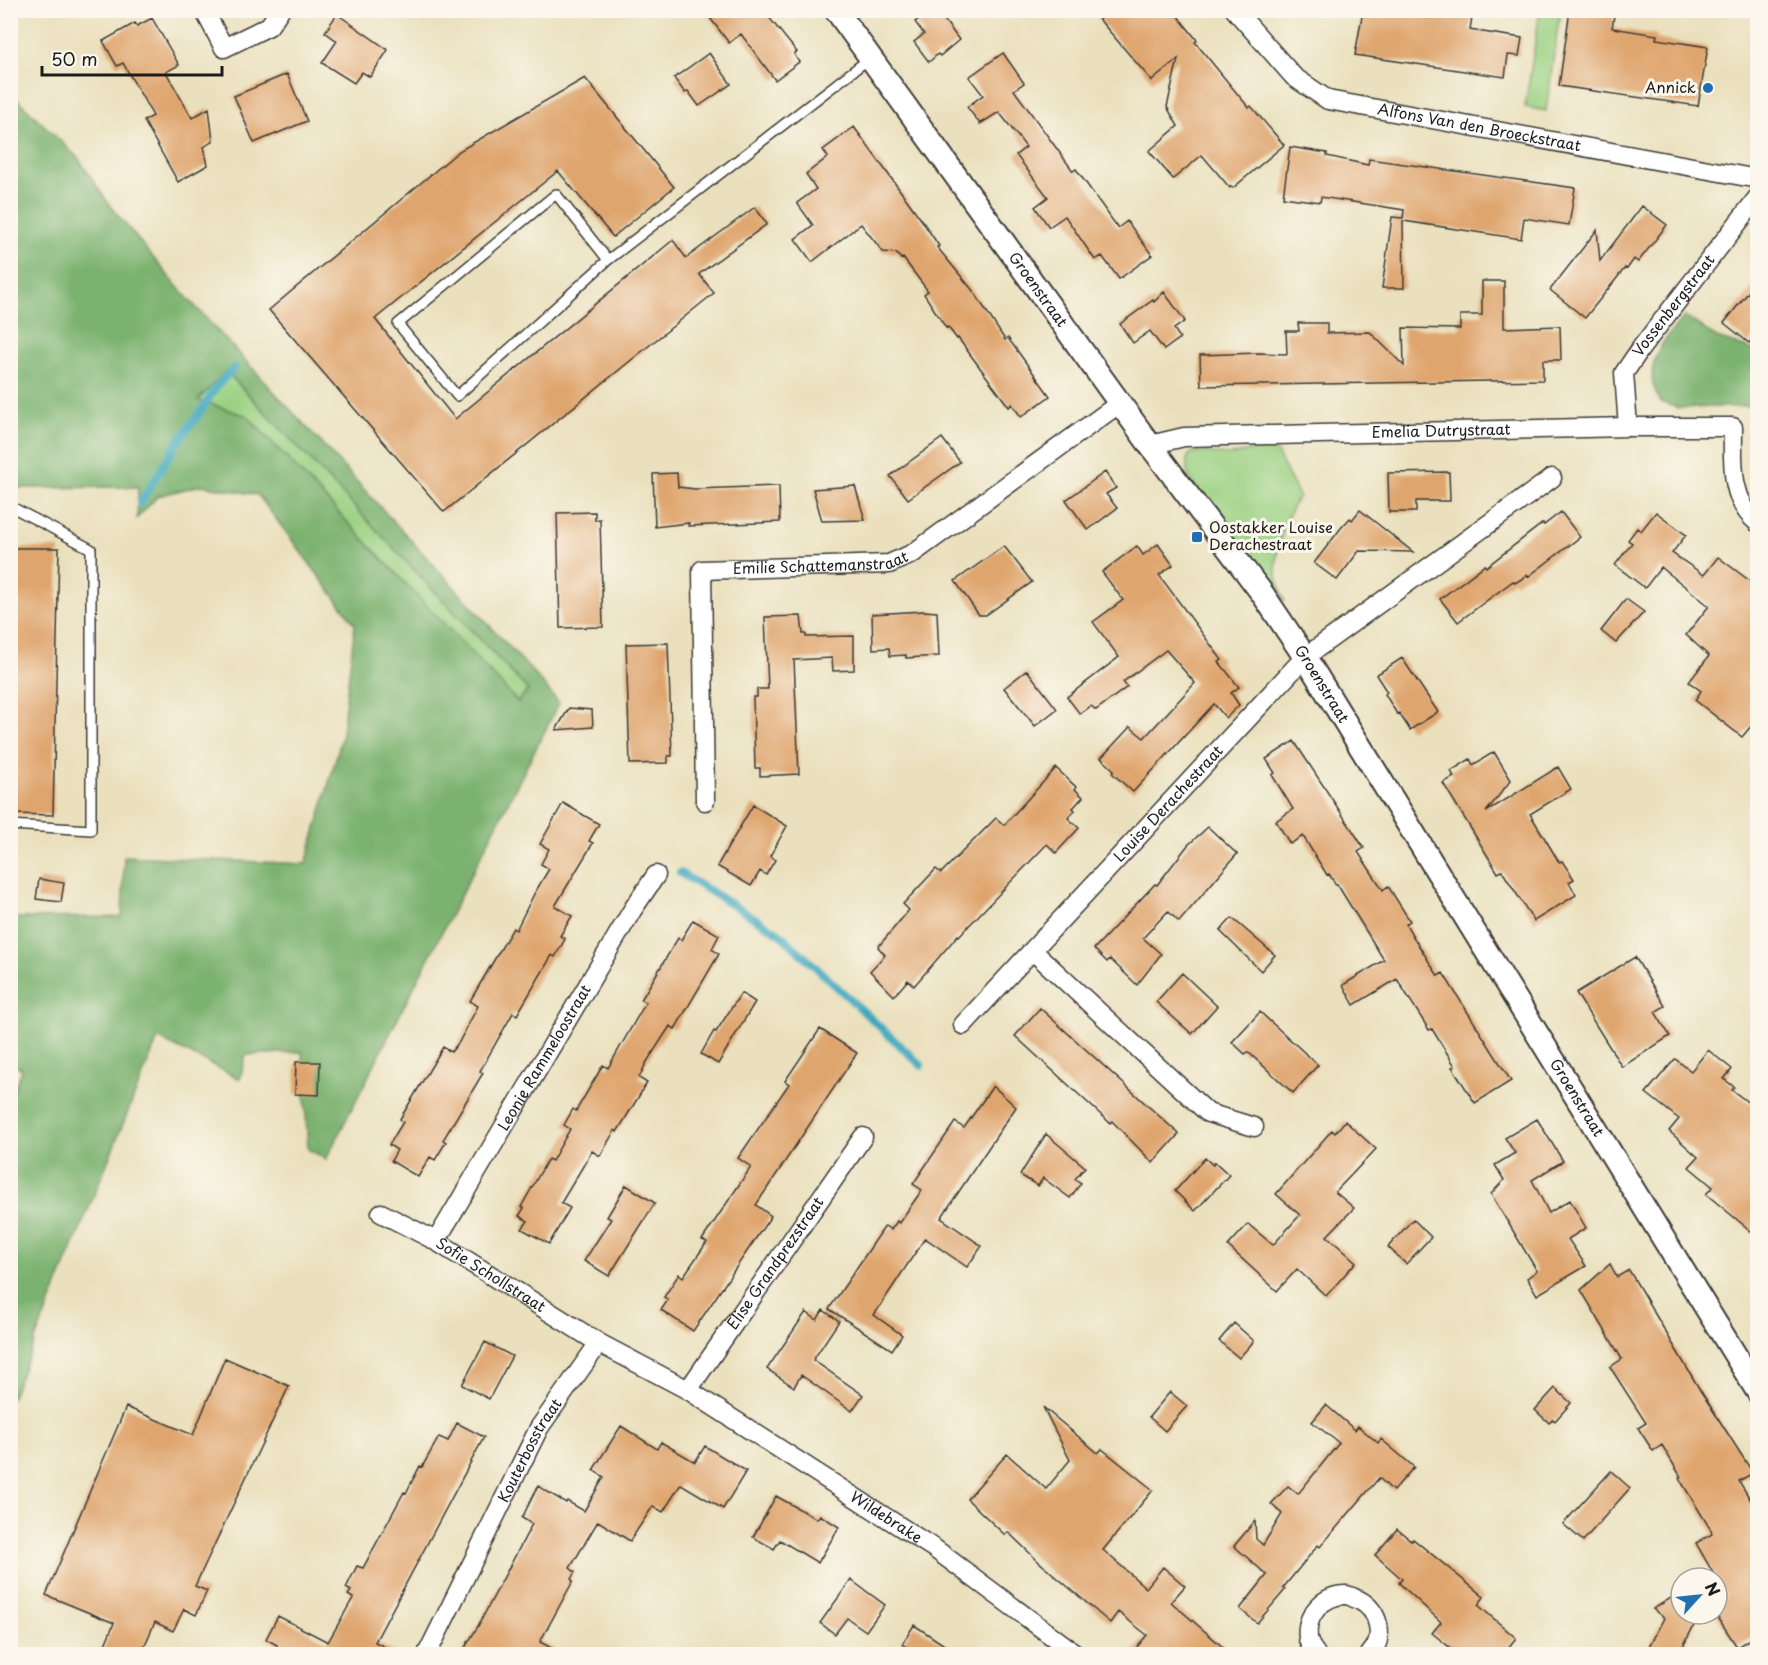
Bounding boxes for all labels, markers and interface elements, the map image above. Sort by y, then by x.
scale bar [42,39,222,77]
text: 50 m [51,45,98,72]
place label: Annick [1645,75,1696,98]
marker: Annick [1701,81,1715,95]
street label: Alfons Van den Broeckstraat [1376,96,1583,156]
street label: Groenstraat [1004,246,1074,331]
street label: Vossenbergstraat [1626,249,1719,360]
street label: Emelia Dutrystraat [1371,417,1511,443]
place label: Oostakker Louise Derachestraat [1209,515,1333,555]
marker: Oostakker Louise Derachestraat [1190,530,1204,544]
street label: Emilie Schattemanstraat [732,544,911,579]
street label: Groenstraat [1290,640,1356,727]
street label: Louise Derachestraat [1107,739,1228,866]
street label: Leonie Rammeloostraat [491,979,596,1135]
street label: Groenstraat [1545,1054,1611,1141]
street label: Elise Grandprezstraat [720,1191,828,1334]
street label: Sofie Schollstraat [432,1231,551,1317]
street label: Kouterbosstraat [491,1393,567,1506]
street label: Wildebrake [846,1484,927,1548]
north arrow [1669,1566,1729,1626]
text: N [1700,1578,1727,1600]

